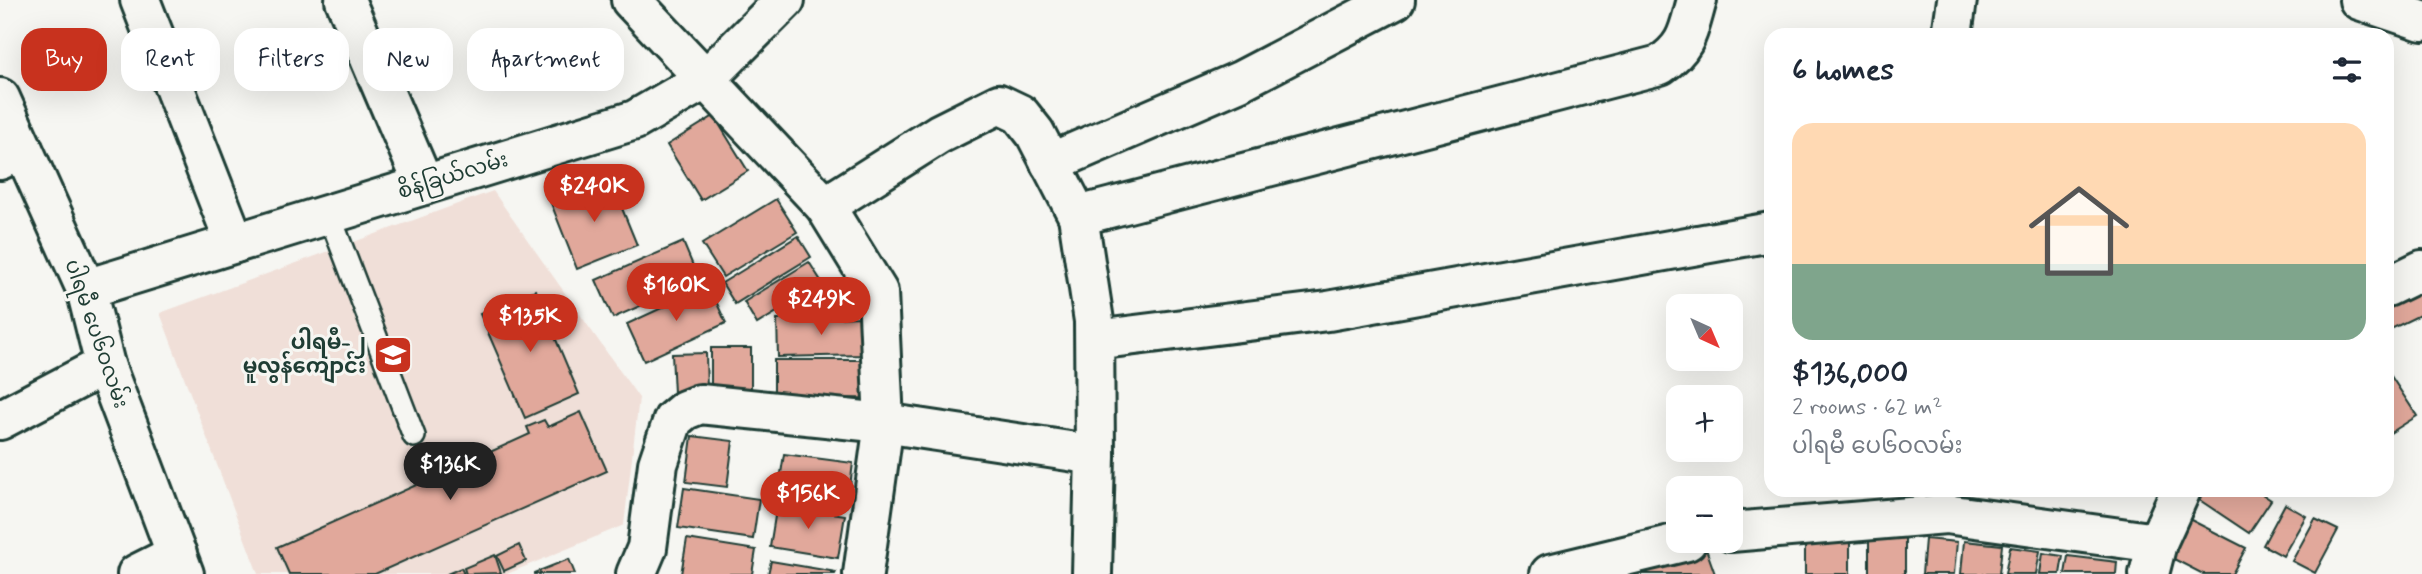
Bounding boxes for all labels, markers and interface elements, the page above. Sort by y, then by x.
chip: Buy [21,28,107,91]
chip: Rent [121,28,220,91]
chip: Filters [234,28,349,91]
chip: New [363,28,453,91]
chip: Apartment [467,28,624,91]
text: 6 homes [1792,51,1894,90]
icon: filters [2328,51,2366,89]
street label: စိန်ခြယ်လမ်း [394,143,512,208]
pin: $240K [545,164,643,224]
icon: home [2016,168,2142,294]
text: $240K [560,172,628,202]
street label: ပါရမီ ပေ၆ဝလမ်း [56,255,137,413]
pin: $160K [627,264,725,323]
text: $160K [643,271,709,301]
pin: $249K [772,278,870,337]
text: $249K [787,285,855,315]
pin: $135K [481,294,579,354]
north arrow [1666,294,1743,371]
map controls [1666,294,1743,553]
text: $135K [499,302,561,332]
place label: ပါရမီ-၂ မူလွန်ကျောင်း [243,327,366,384]
school or university icon: ပါရမီ-၂ မူလွန်ကျောင်း [372,334,414,376]
text: $136,000 [1792,354,1908,393]
button: + [1666,385,1743,462]
text: 2 rooms · 62 m² [1792,393,1943,423]
text: ပါရမီ ပေ၆ဝလမ်း [1792,432,1963,462]
pin: $136K [401,442,499,502]
text: $136K [420,450,480,480]
pin: $156K [759,472,857,531]
button: − [1666,476,1743,553]
text: $156K [776,479,840,509]

